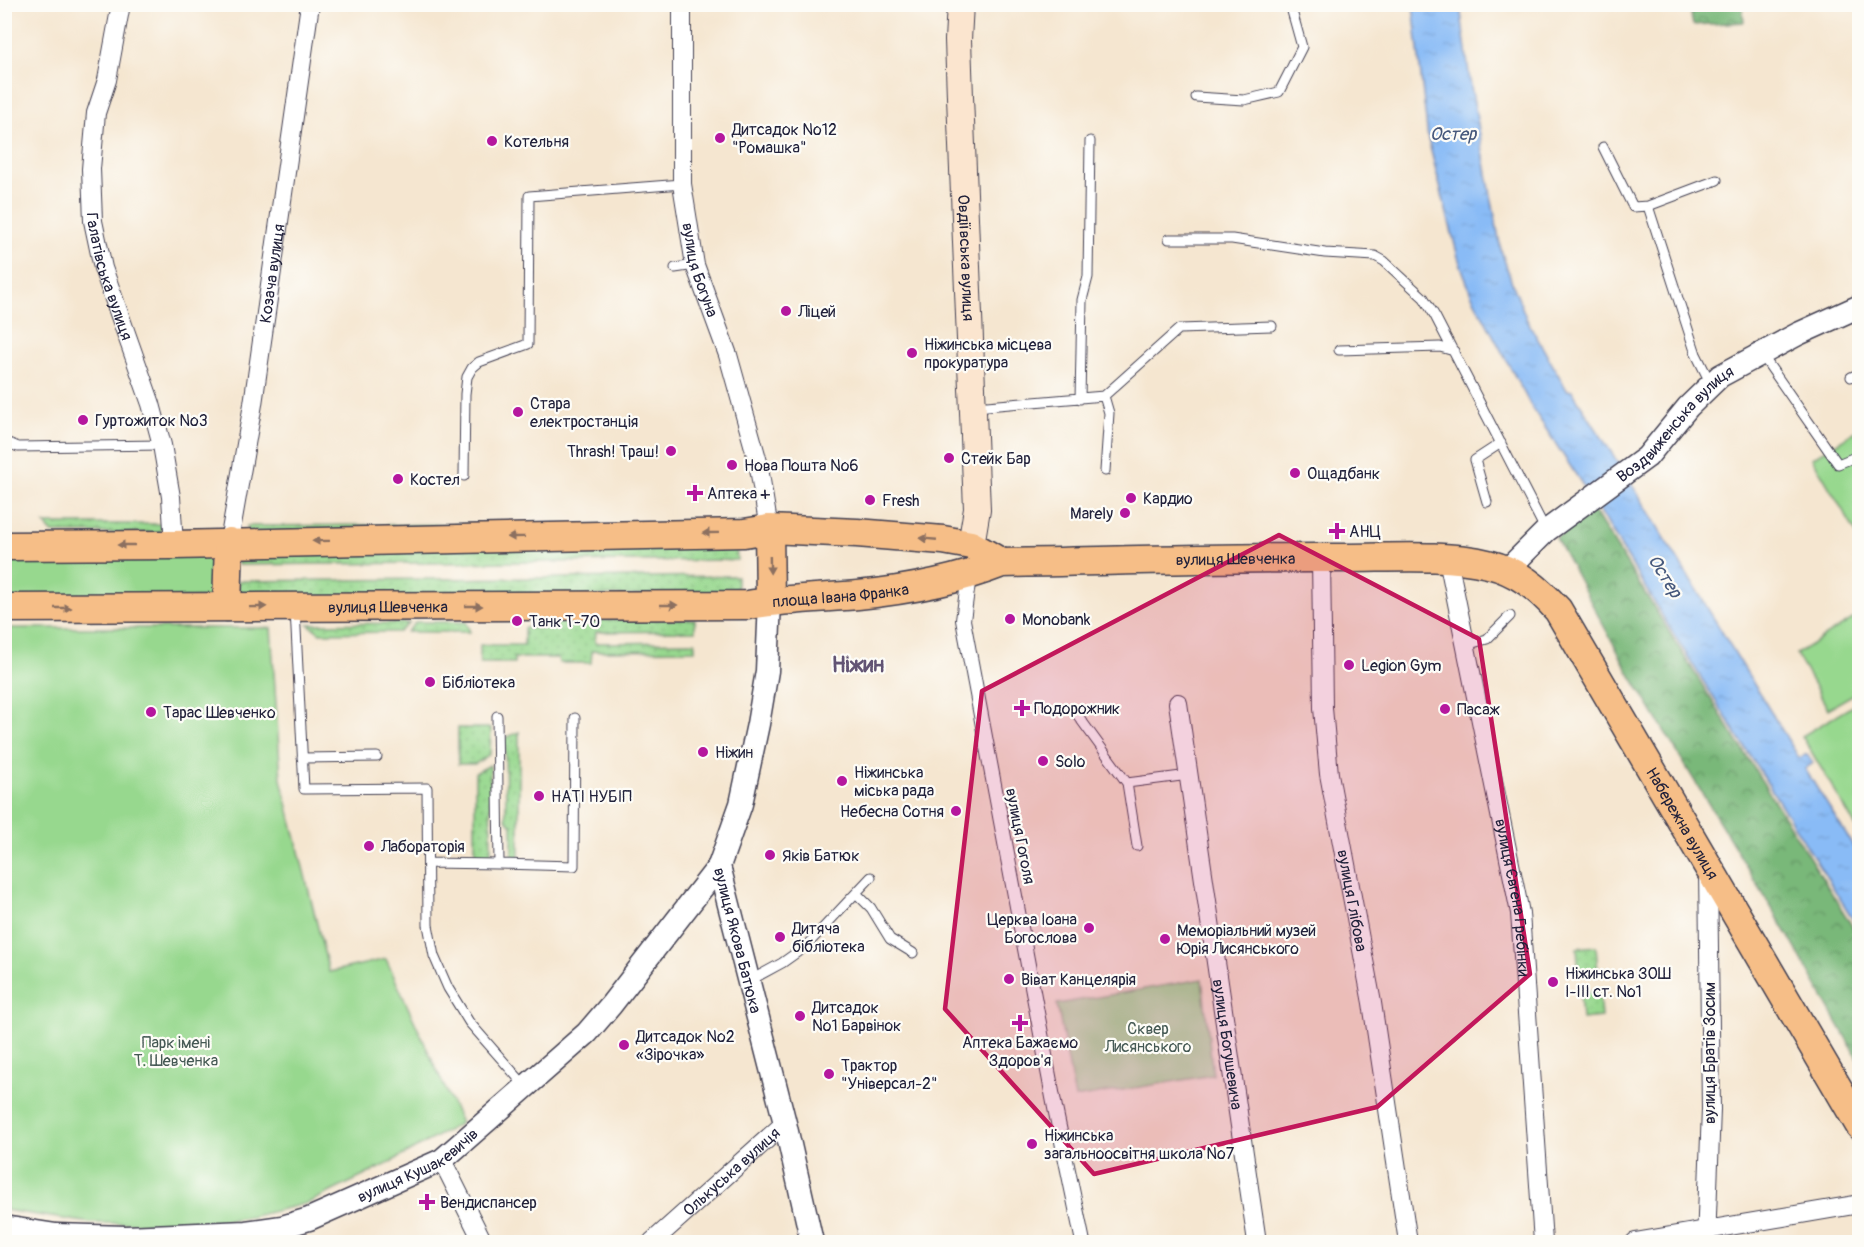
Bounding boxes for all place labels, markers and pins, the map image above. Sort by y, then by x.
place label: Дитсадок №12 "Ромашка" [731,120,837,158]
marker: Дитсадок №12 "Ромашка" [713,131,727,145]
place label: Котельня [504,132,569,152]
marker: Котельня [485,134,499,148]
place label: Ліцей [797,302,836,322]
marker: Ліцей [779,304,793,318]
place label: Ніжинська місцева прокуратура [924,335,1052,373]
marker: Ніжинська місцева прокуратура [905,346,919,360]
place label: Cтара електростанція [530,394,638,432]
marker: Cтара електростанція [511,405,525,419]
place label: Гуртожиток №3 [95,411,208,431]
marker: Гуртожиток №3 [76,413,90,427]
place label: Thrash! Траш! [567,442,659,462]
marker: Thrash! Траш! [664,444,678,458]
place label: Стейк Бар [961,449,1031,469]
marker: Стейк Бар [942,451,956,465]
place label: Нова Пошта №6 [744,456,859,476]
marker: Нова Пошта №6 [725,458,739,472]
place label: Ощадбанк [1307,464,1380,484]
marker: Ощадбанк [1288,466,1302,480]
place label: Костел [410,470,460,490]
marker: Костел [391,472,405,486]
place label: Аптека + [707,484,771,504]
marker: Аптека + [688,486,702,500]
place label: Кардио [1143,489,1193,509]
place label: Fresh [882,491,920,511]
marker: Кардио [1124,491,1138,505]
marker: Fresh [863,493,877,507]
place label: Marely [1070,504,1113,524]
marker: Marely [1118,506,1132,520]
place label: АНЦ [1349,522,1381,542]
marker: АНЦ [1330,524,1344,538]
place label: Monobank [1022,610,1091,630]
place label: Танк Т-70 [529,612,600,632]
marker: Monobank [1003,612,1017,626]
marker: Танк Т-70 [510,614,524,628]
place label: Legion Gym [1361,656,1441,676]
marker: Legion Gym [1342,658,1356,672]
place label: Бібліотека [442,673,515,693]
marker: Бібліотека [423,675,437,689]
place label: Подорожник [1034,699,1120,719]
place label: Пасаж [1457,700,1501,720]
marker: Подорожник [1015,701,1029,715]
marker: Пасаж [1438,702,1452,716]
place label: Тарас Шевченко [163,703,276,723]
marker: Тарас Шевченко [144,705,158,719]
place label: Ніжин [715,743,753,763]
marker: Ніжин [696,745,710,759]
place label: Solo [1055,752,1086,772]
marker: Solo [1036,754,1050,768]
place label: Ніжинська міська рада [854,763,934,801]
marker: Ніжинська міська рада [835,774,849,788]
place label: НАТІ НУБІП [551,787,632,807]
marker: НАТІ НУБІП [532,789,546,803]
place label: Небесна Сотня [840,802,944,822]
marker: Небесна Сотня [949,804,963,818]
place label: Лабораторія [380,837,465,857]
marker: Лабораторія [362,839,376,853]
place label: Яків Батюк [782,846,860,866]
marker: Яків Батюк [763,848,777,862]
place label: Церква Іоана Богослова [987,910,1077,948]
place label: Дитяча бібліотека [791,919,865,957]
marker: Церква Іоана Богослова [1082,921,1096,935]
place label: Меморіальний музей Юрія Лисянського [1177,921,1316,959]
marker: Дитяча бібліотека [773,930,787,944]
marker: Меморіальний музей Юрія Лисянського [1158,932,1172,946]
place label: Ніжинська ЗОШ І-ІІІ ст. №1 [1565,964,1671,1002]
place label: Віват Канцелярія [1021,970,1136,990]
marker: Віват Канцелярія [1002,972,1016,986]
marker: Ніжинська ЗОШ І-ІІІ ст. №1 [1546,975,1560,989]
place label: Дитсадок №1 Барвінок [811,998,901,1036]
marker: Дитсадок №1 Барвінок [793,1009,807,1023]
marker: Аптека Бажаємо Здоров'я [1013,1016,1027,1030]
place label: Дитсадок №2 «Зірочка» [635,1027,735,1065]
place label: Аптека Бажаємо Здоров'я [962,1033,1078,1071]
marker: Дитсадок №2 «Зірочка» [617,1038,631,1052]
place label: Трактор "Універсал-2" [841,1056,937,1094]
marker: Трактор "Універсал-2" [822,1067,836,1081]
place label: Ніжинська загальноосвітня школа №7 [1044,1126,1235,1164]
marker: Ніжинська загальноосвітня школа №7 [1025,1137,1039,1151]
marker: Вендиспансер [418,1193,436,1211]
place label: Вендиспансер [440,1193,537,1213]

